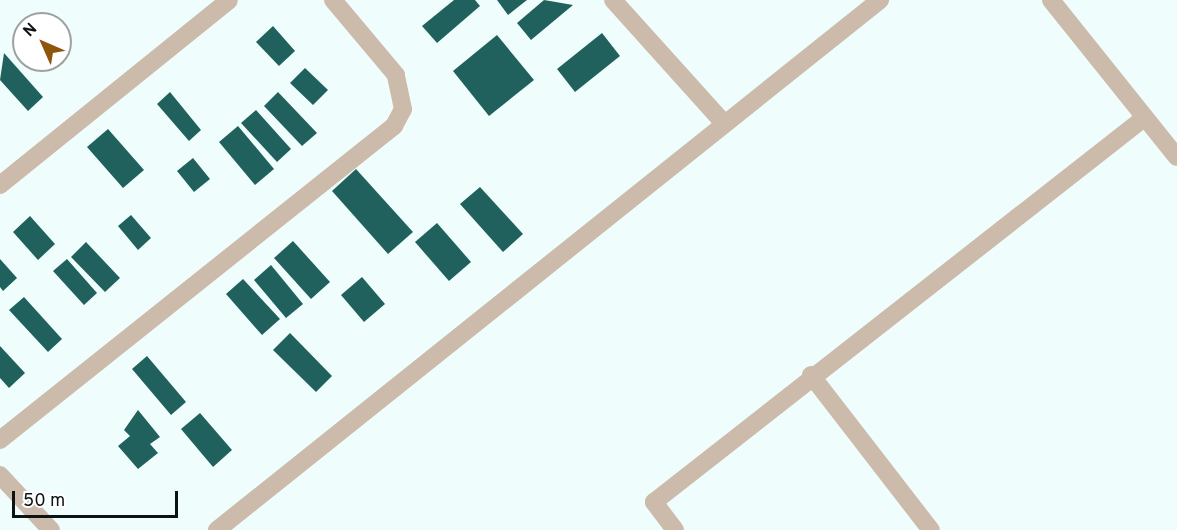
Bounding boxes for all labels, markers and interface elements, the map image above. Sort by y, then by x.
north arrow [12,12,72,72]
text: N [20,20,42,42]
scale bar [15,479,182,517]
text: 50 m [23,490,65,513]

